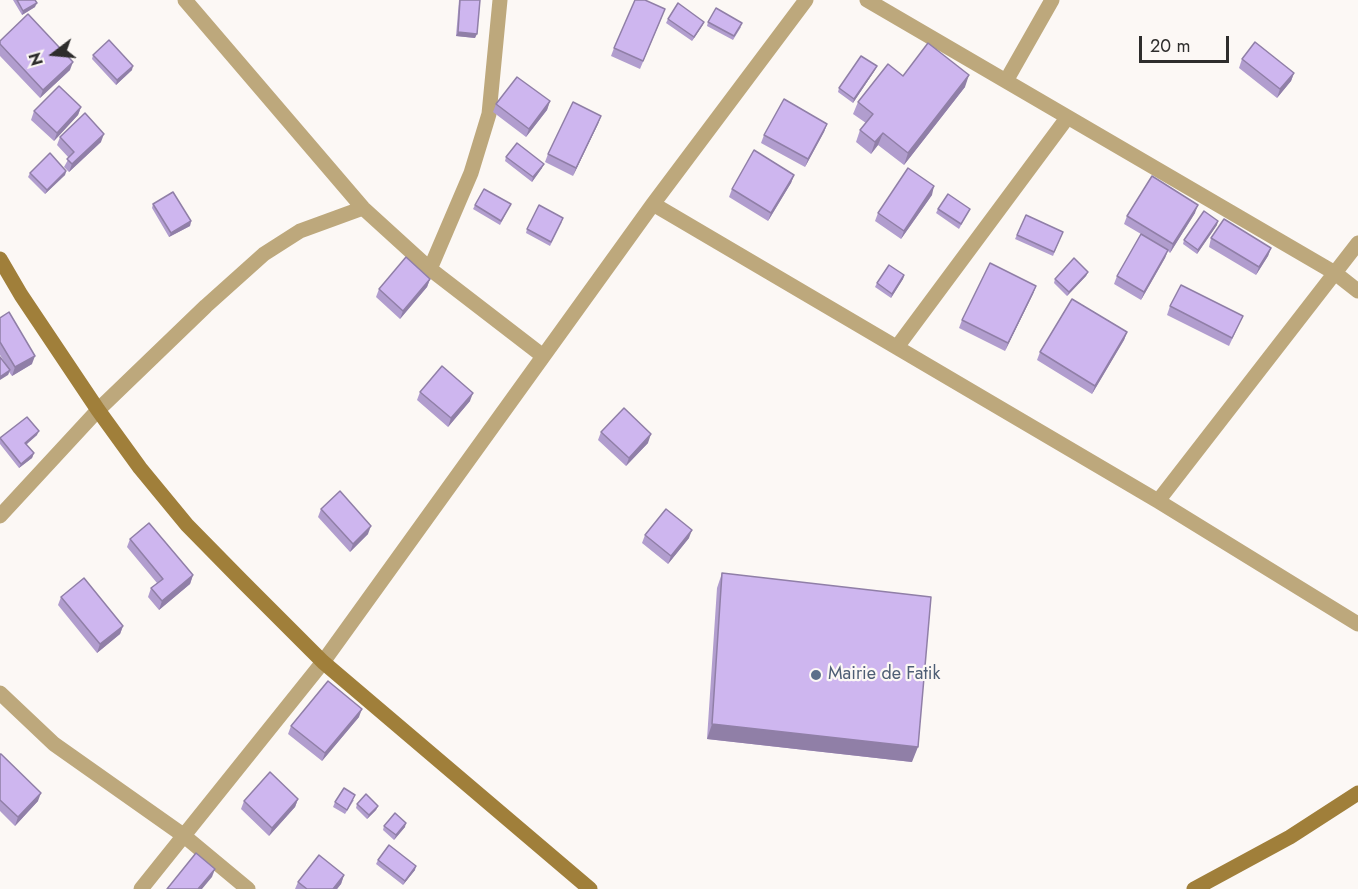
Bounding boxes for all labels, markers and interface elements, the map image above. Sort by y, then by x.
north arrow [24,24,84,84]
scale bar [1142,24,1232,62]
text: 20 m [1150,33,1190,59]
text: N [23,50,49,68]
place label: Mairie de Fatik [828,664,940,686]
marker: Mairie de Fatik [809,668,823,682]

